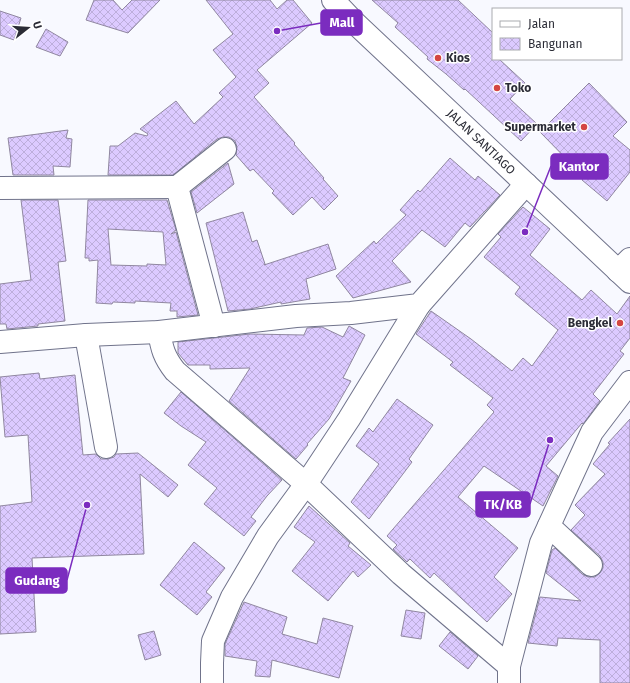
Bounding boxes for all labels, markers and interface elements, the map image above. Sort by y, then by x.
north arrow [8,8,48,48]
legend [492,8,622,60]
callout: Mall [321,10,362,35]
text: Mall [330,15,355,30]
text: Jalan [528,17,555,31]
text: U [30,20,44,31]
text: Bangunan [528,37,583,51]
place label: Kios [446,51,470,65]
marker: Kios [433,53,443,63]
place label: Toko [505,81,531,95]
marker: Toko [492,83,502,93]
street label: JALAN SANTIAGO [444,106,518,177]
place label: Supermarket [504,120,576,134]
marker: Supermarket [579,122,589,132]
callout: Kantor [551,154,608,179]
text: Kantor [559,159,600,174]
place label: Bengkel [568,316,612,330]
marker: Bengkel [615,318,625,328]
callout: TK/KB [476,492,530,517]
text: TK/KB [484,497,522,512]
callout: Gudang [6,568,67,593]
text: Gudang [14,573,61,588]

